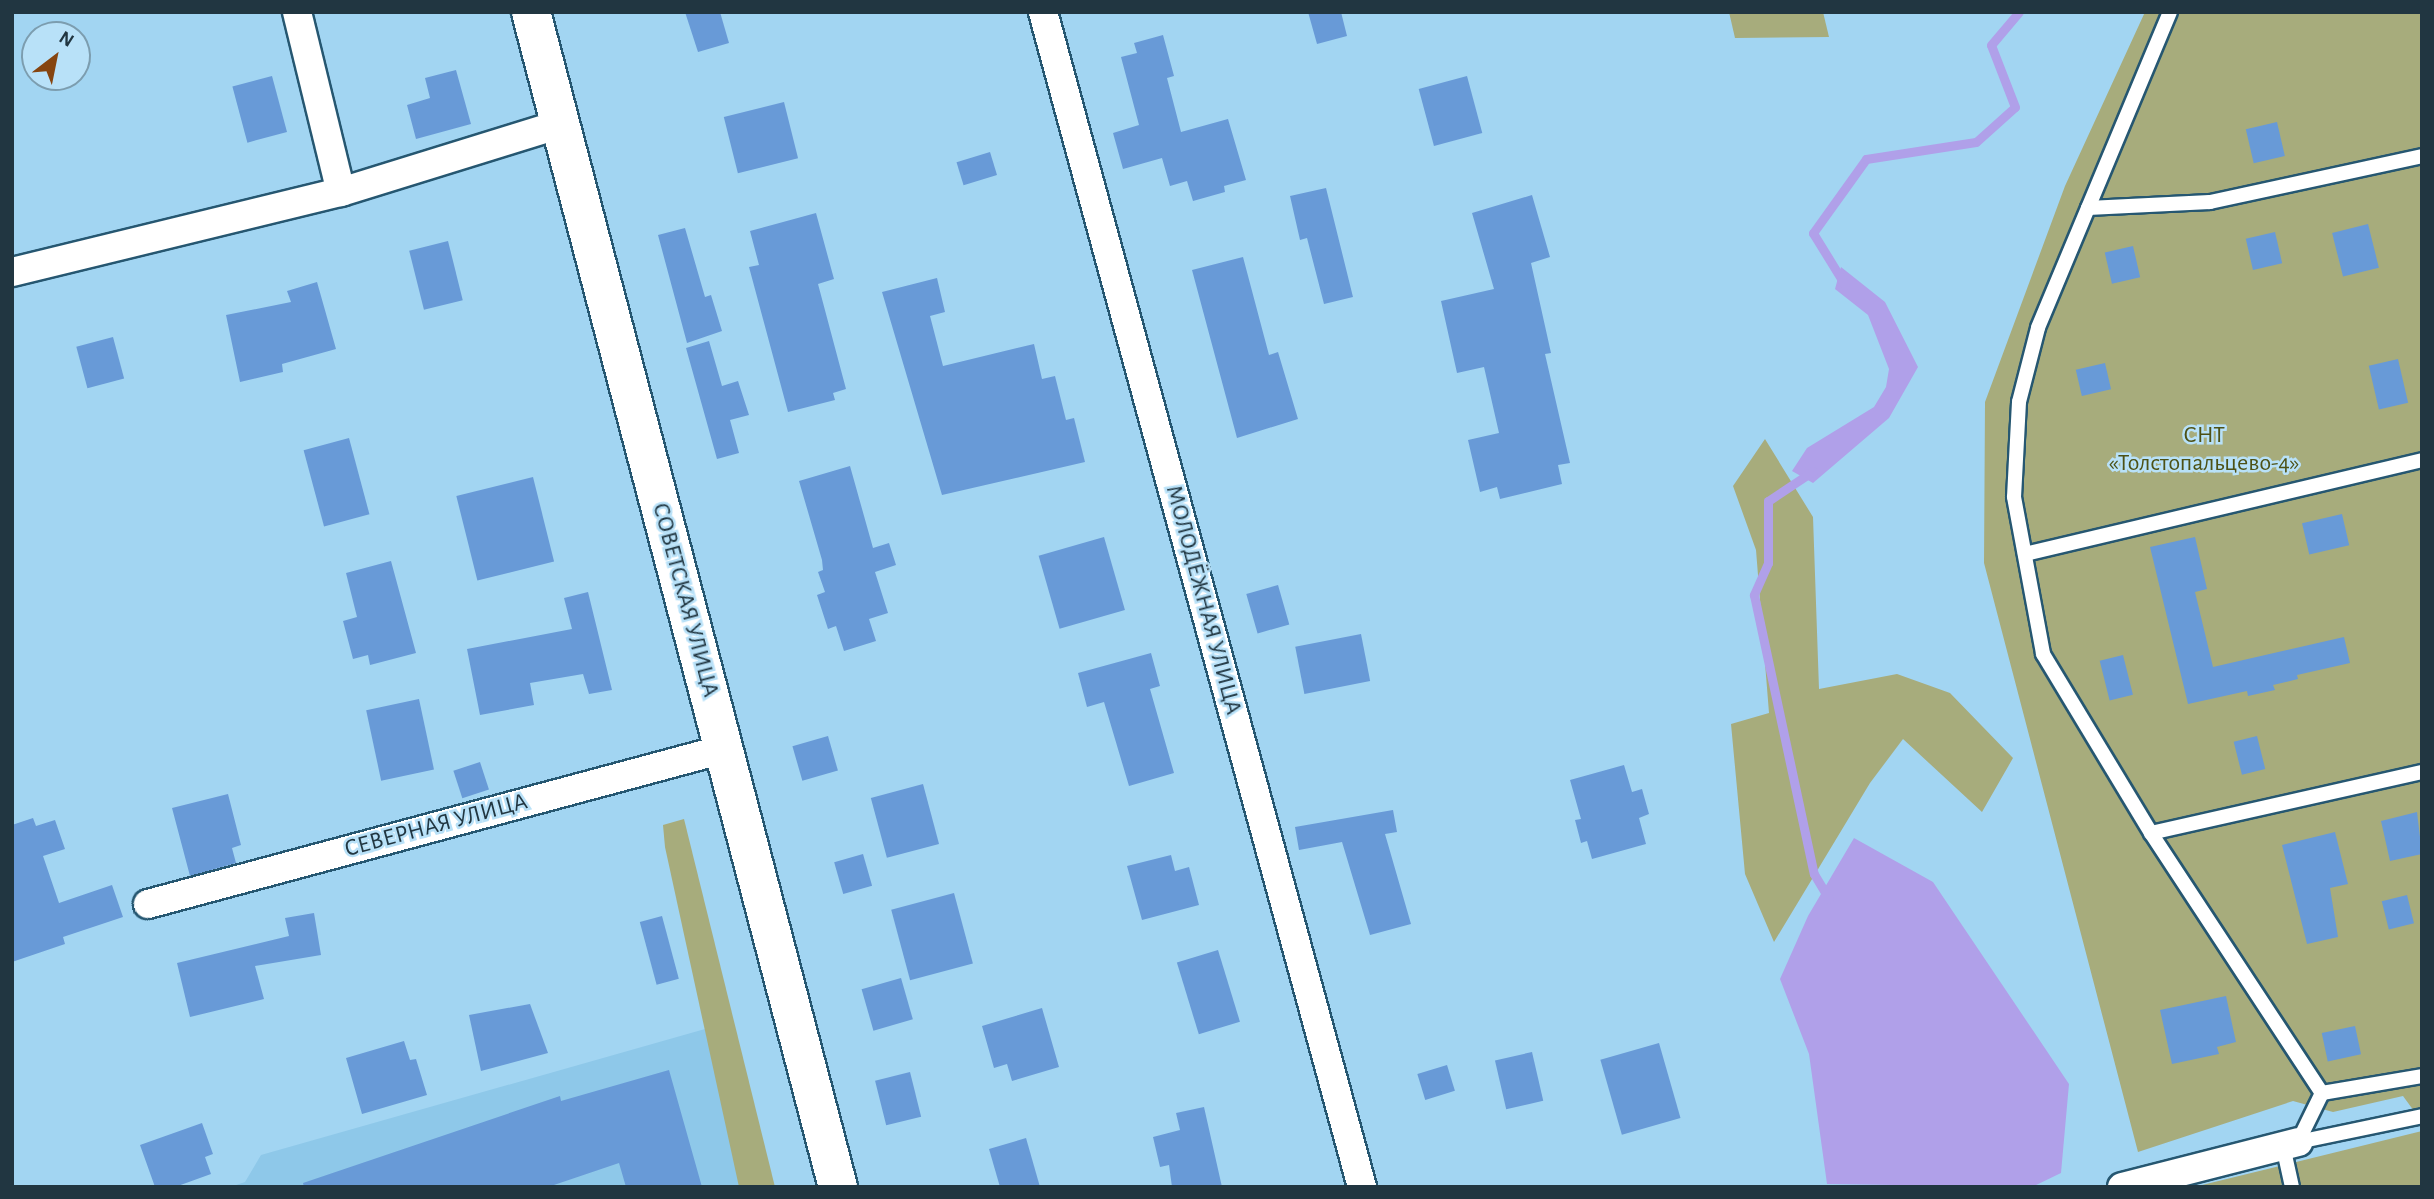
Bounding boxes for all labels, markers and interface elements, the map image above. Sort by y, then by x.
north arrow [21,21,91,91]
text: N [56,28,77,51]
park label: СНТ «Толстопальцево-4» [2109,422,2299,478]
street label: МОЛОДЁЖНАЯ УЛИЦА [1159,482,1247,718]
street label: СОВЕТСКАЯ УЛИЦА [645,500,725,700]
street label: СЕВЕРНАЯ УЛИЦА [341,788,531,864]

